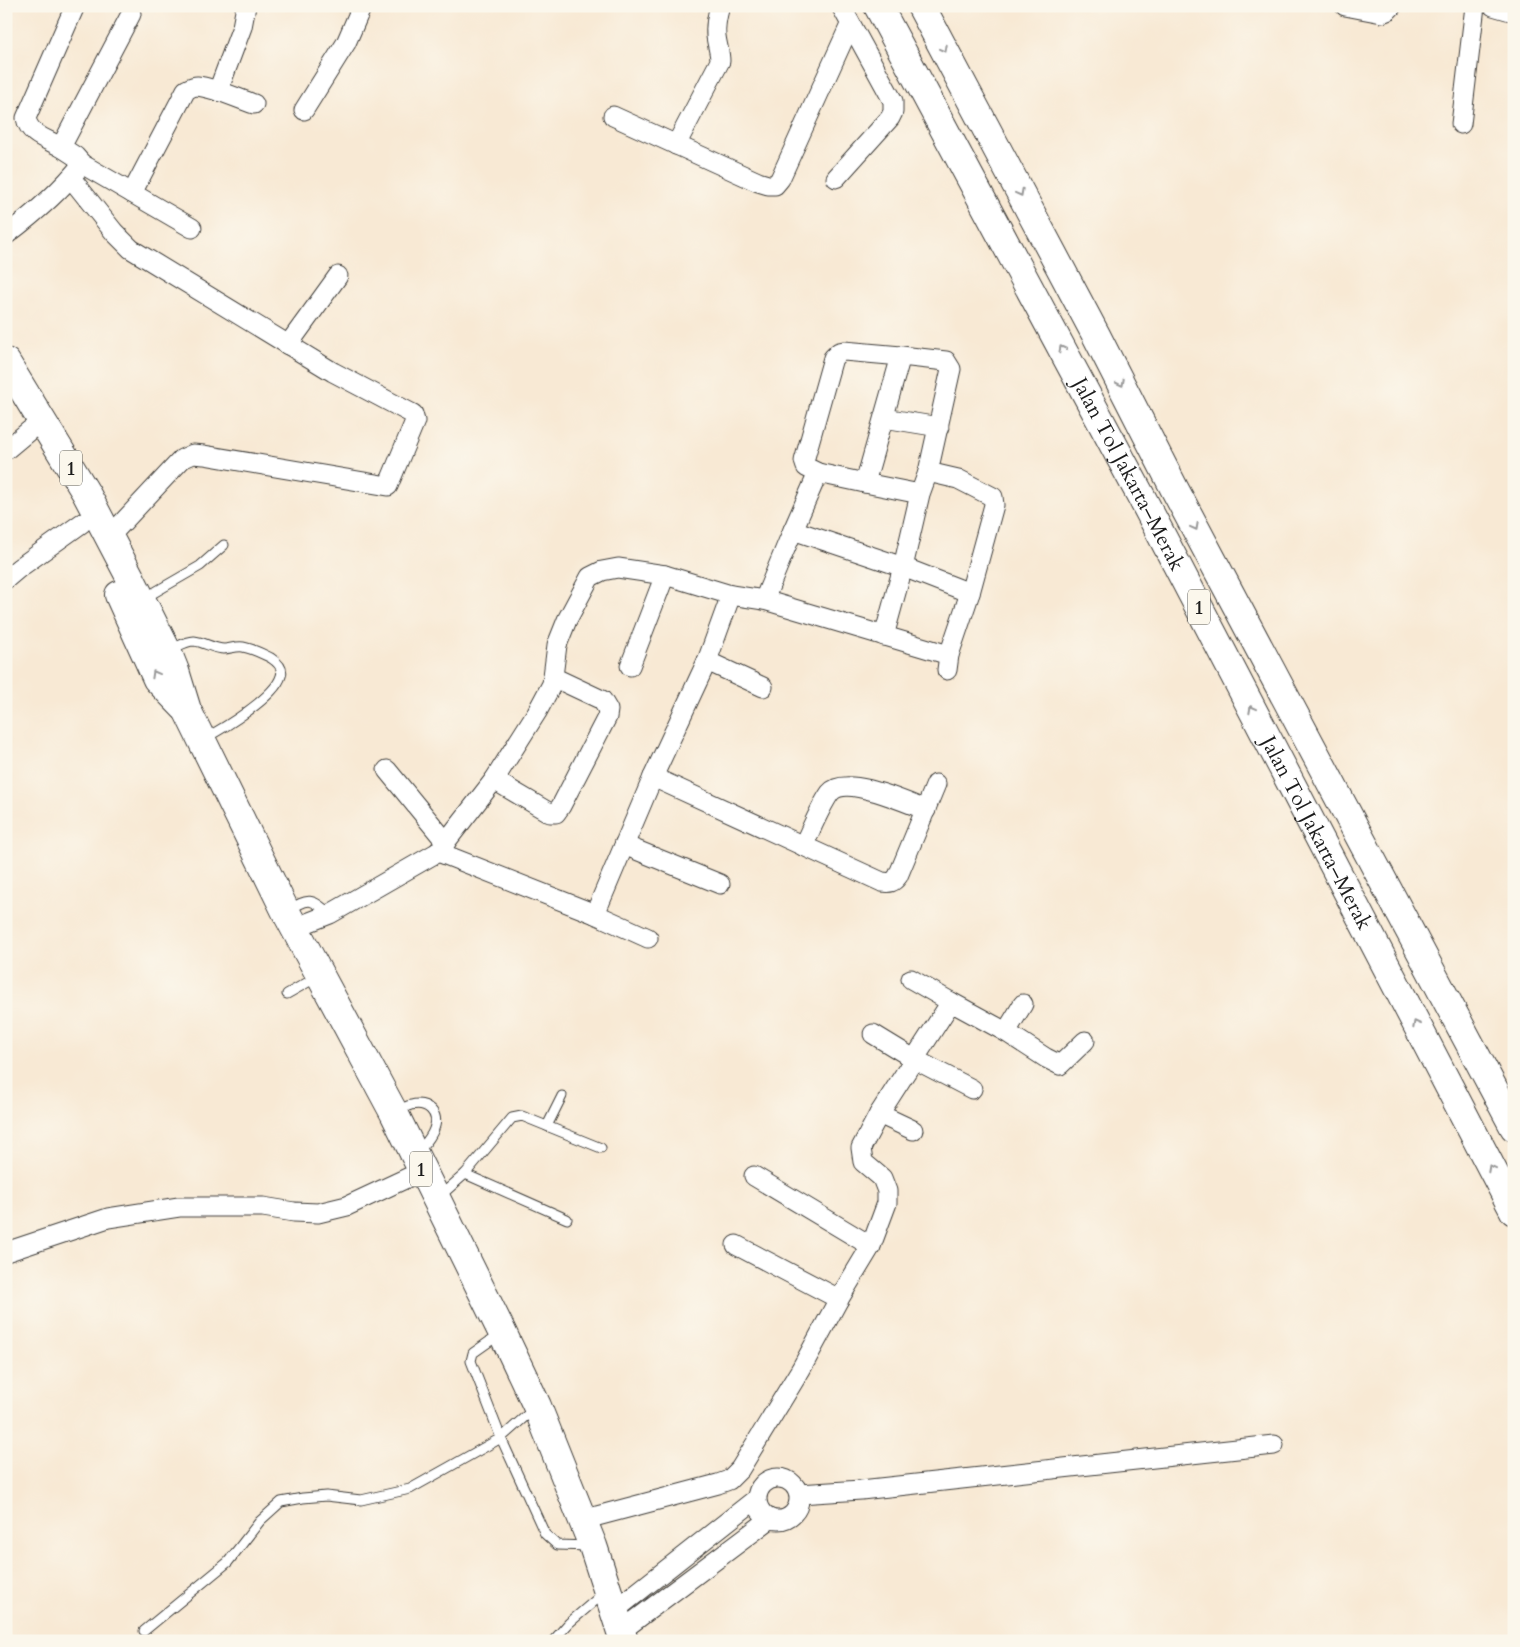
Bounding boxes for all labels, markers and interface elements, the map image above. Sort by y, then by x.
one-way arrow [938,44,948,53]
one-way arrow [1014,187,1024,196]
one-way arrow [1058,345,1068,354]
street label: Jalan Tol Jakarta–Merak [1064,370,1192,576]
one-way arrow [1115,378,1125,387]
road number: 1 [60,450,82,486]
one-way arrow [1189,522,1199,531]
road number: 1 [1188,590,1210,624]
one-way arrow [151,671,161,680]
one-way arrow [1248,705,1258,714]
street label: Jalan Tol Jakarta–Merak [1253,728,1380,935]
one-way arrow [1412,1020,1422,1029]
road number: 1 [410,1152,432,1186]
one-way arrow [1487,1164,1497,1173]

